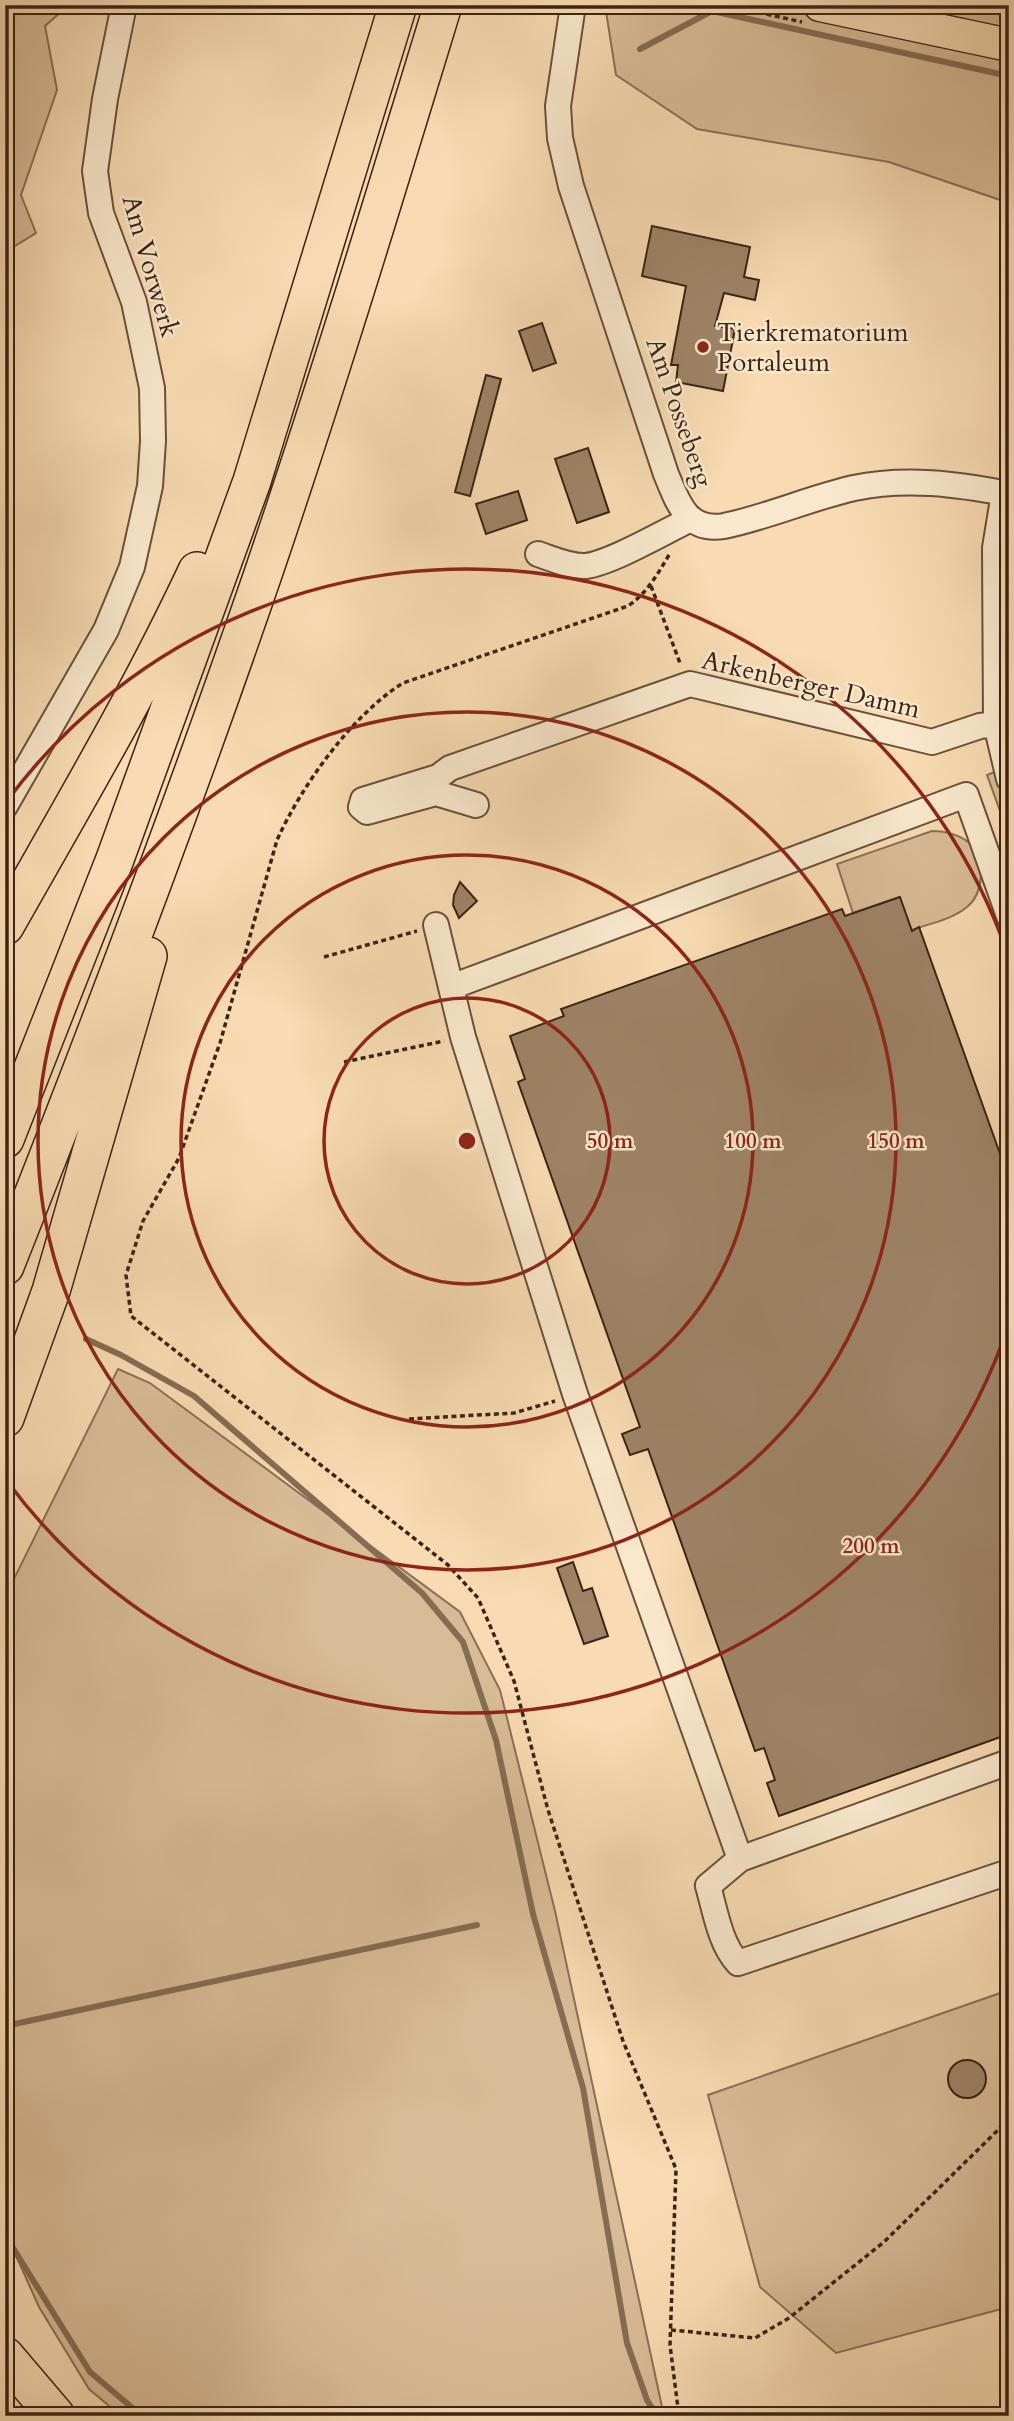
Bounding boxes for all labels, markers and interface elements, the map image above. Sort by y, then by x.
street label: Am Vorwerk [114,191,188,341]
place label: Tierkrematorium Portaleum [717,315,908,380]
street label: Am Posseberg [638,333,722,492]
marker: Tierkrematorium Portaleum [695,339,711,355]
street label: Arkenberger Damm [698,642,923,727]
text: 50 m [587,1127,634,1156]
text: 100 m [724,1127,782,1156]
text: 150 m [867,1127,925,1156]
centre of rings [455,1129,479,1153]
text: 200 m [842,1532,900,1561]

